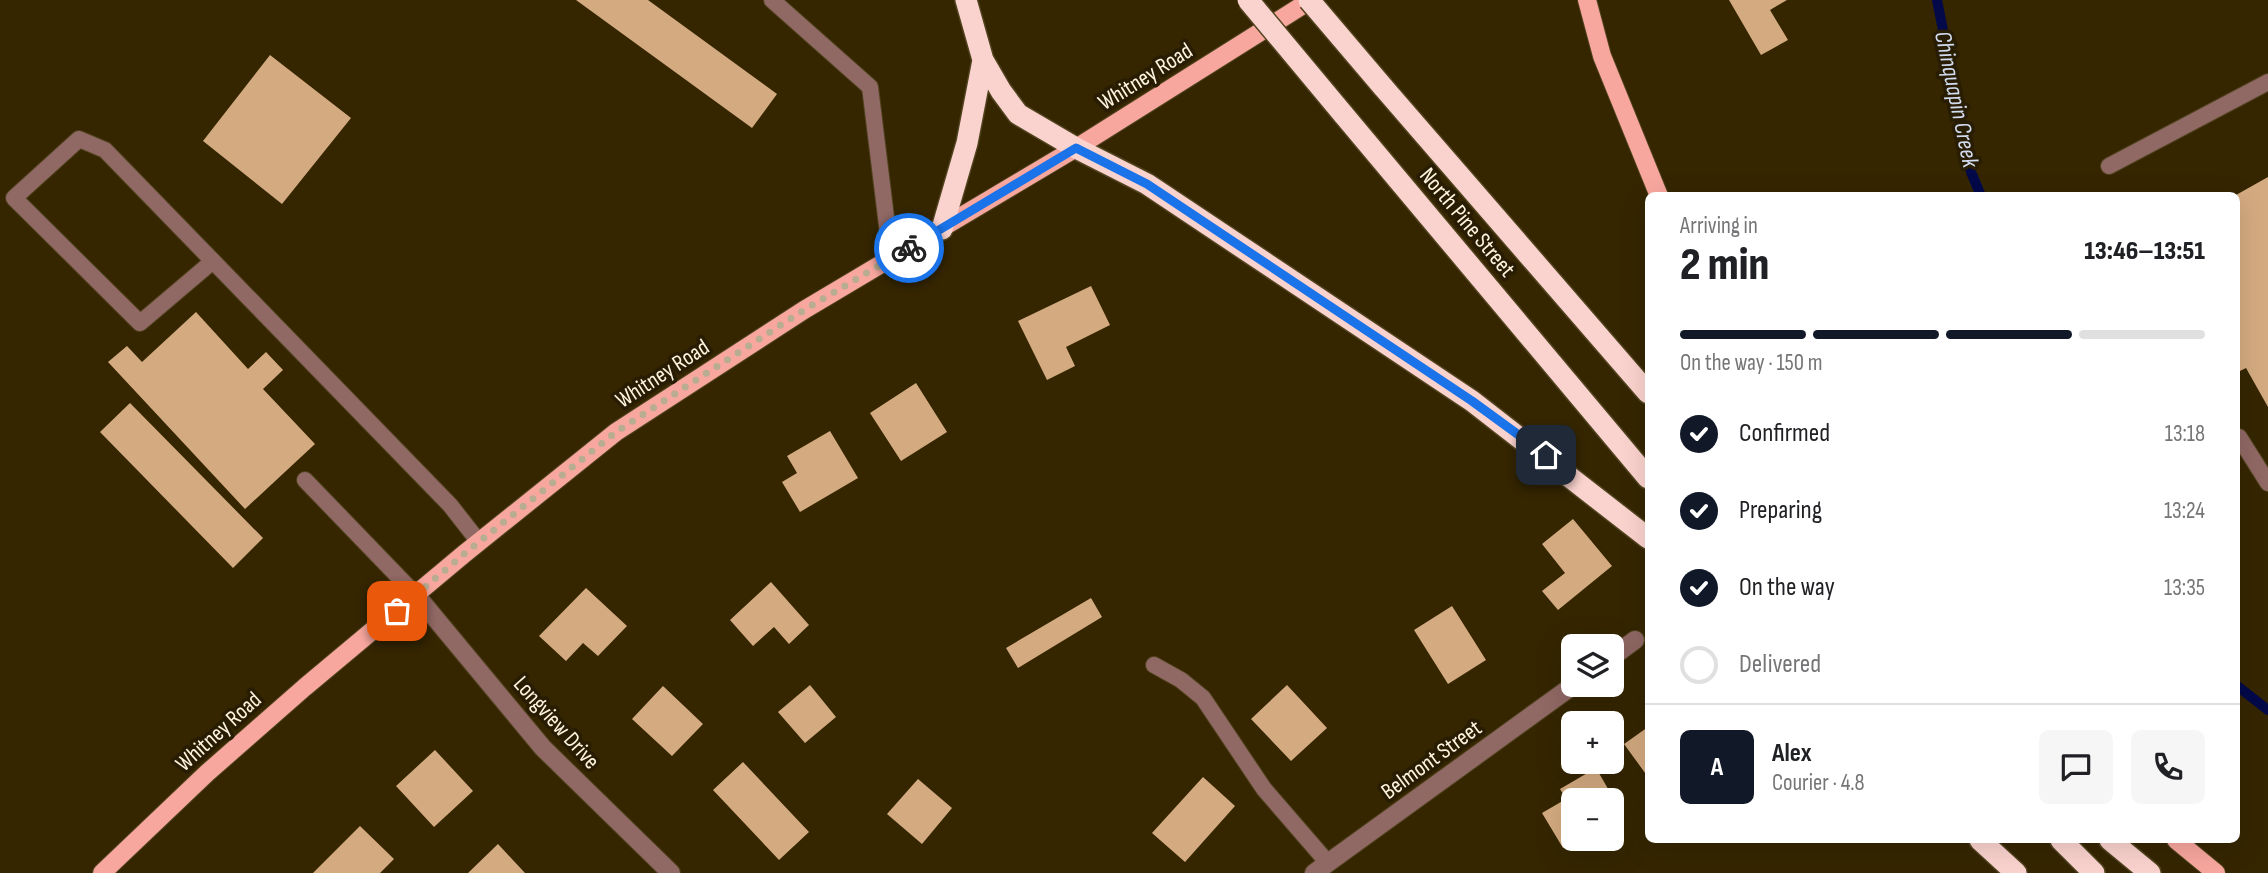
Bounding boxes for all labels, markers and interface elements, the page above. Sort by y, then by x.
water label: Chinquapin Creek [1928,28,1985,171]
street label: Whitney Road [1093,37,1198,117]
street label: North Pine Street [1413,162,1521,283]
text: Arriving in [1680,212,1758,240]
courier [874,213,944,283]
icon: bike [890,229,928,267]
text: 13:46–13:51 [2084,236,2205,267]
text: 2 min [1680,238,1769,293]
street label: Whitney Road [611,333,715,414]
text: On the way · 150 m [1680,349,1823,377]
icon: check [1680,415,1718,453]
text: Confirmed [1739,418,1830,449]
text: 13:18 [2165,420,2205,448]
pin [1516,425,1576,485]
icon: home [1527,436,1565,474]
icon: check [1680,492,1718,530]
text: Preparing [1739,495,1822,526]
text: 13:24 [2164,497,2205,525]
icon: check [1680,569,1718,607]
text: On the way [1739,572,1835,603]
text: 13:35 [2164,574,2205,602]
pin [367,581,427,641]
icon: bag [378,592,416,630]
map controls [1561,634,1624,851]
button: layers [1561,634,1624,697]
text: Delivered [1739,649,1821,680]
street label: Longview Drive [507,670,605,775]
street label: Whitney Road [170,686,267,778]
button: + [1561,711,1624,774]
street label: Belmont Street [1376,714,1487,806]
button: chat [2039,730,2113,804]
button: phone [2131,730,2205,804]
text: Alex [1772,738,1812,769]
text: A [1711,752,1723,783]
text: Courier · 4.8 [1772,769,1865,797]
button: − [1561,788,1624,851]

